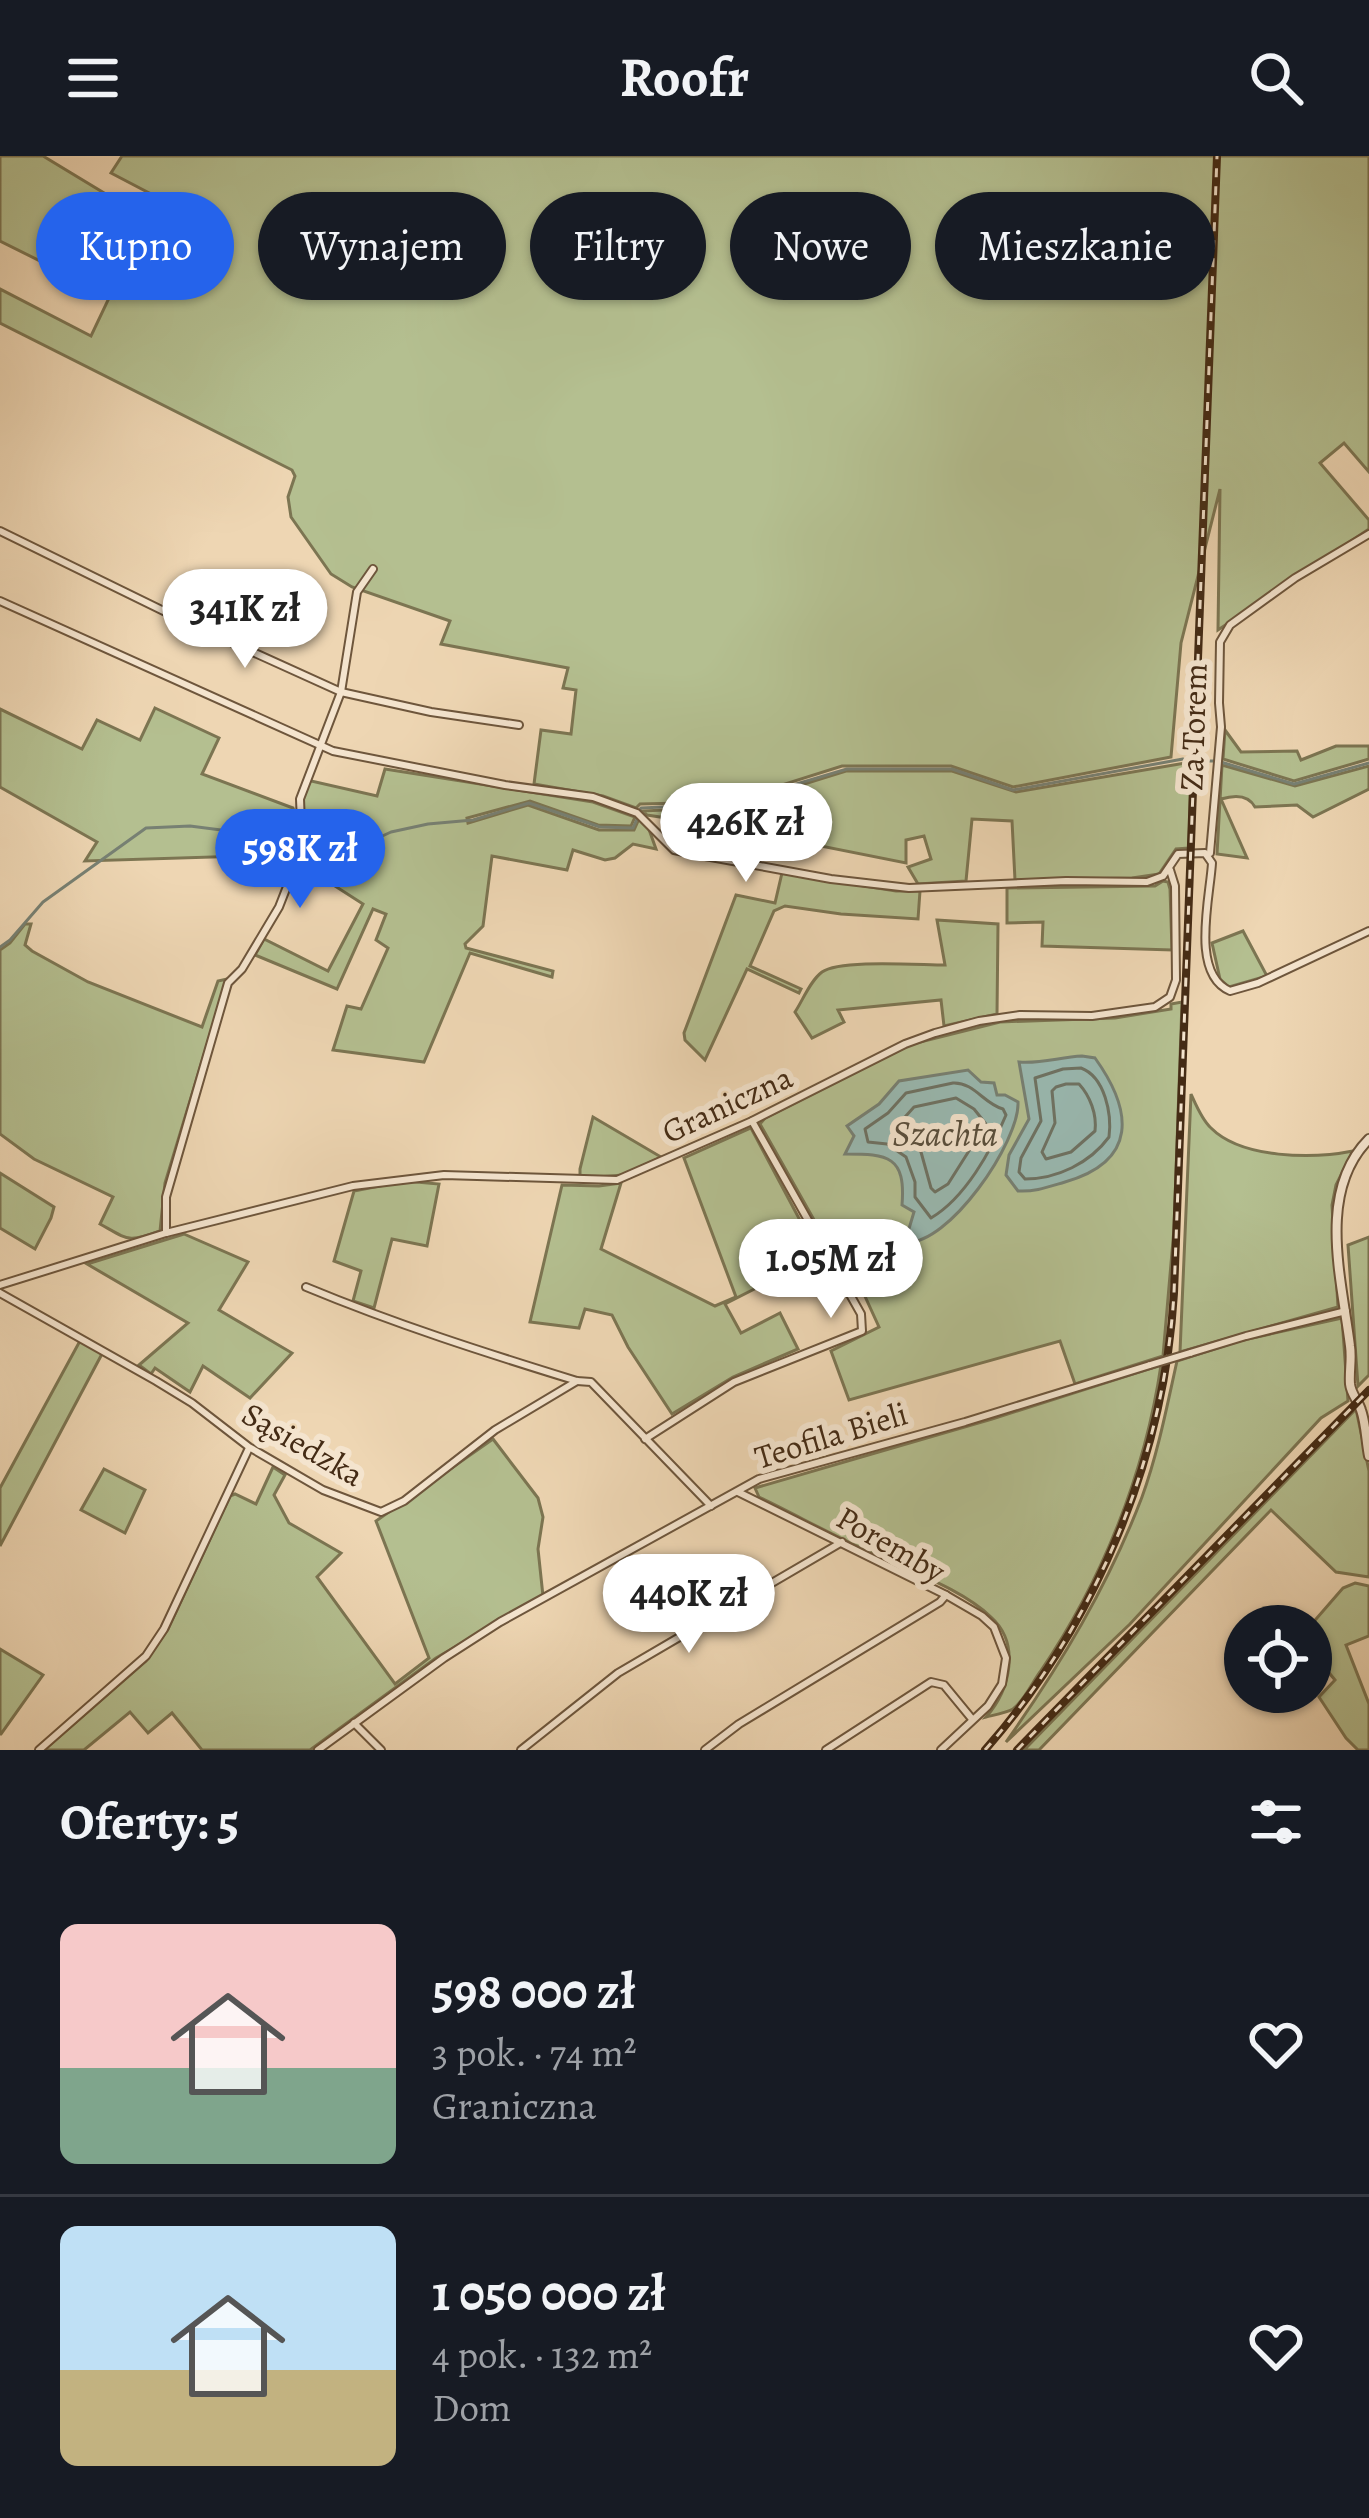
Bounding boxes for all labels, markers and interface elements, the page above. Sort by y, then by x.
text: Roofr [620,41,749,115]
icon: menu [60,45,126,111]
icon: search [1243,45,1309,111]
chip: Kupno [36,192,234,300]
chip: Wynajem [258,192,506,300]
chip: Filtry [530,192,706,300]
chip: Nowe [730,192,911,300]
chip: Mieszkanie [935,192,1215,300]
pin: 341K zł [134,569,356,671]
text: 341K zł [189,581,301,634]
street label: Za Torem [1168,662,1218,792]
pin: 426K zł [635,783,857,885]
text: 426K zł [687,795,805,848]
pin: 598K zł [189,809,411,911]
text: 598K zł [242,821,358,874]
street label: Graniczna [654,1054,800,1154]
water label: Szachta [892,1109,998,1158]
pin: 1.05M zł [707,1219,955,1321]
text: 1.05M zł [766,1231,896,1284]
street label: Teofila Bieli [749,1390,913,1480]
street label: Sąsiedzka [234,1391,373,1497]
street label: Poremby [828,1495,954,1593]
pin: 440K zł [578,1554,800,1656]
text: 440K zł [630,1566,748,1619]
map controls [1224,1605,1332,1713]
button: locate [1224,1605,1332,1713]
text: Oferty: 5 [60,1787,239,1857]
icon: filters [1243,1789,1309,1855]
text: 598 000 zł [432,1956,635,2026]
icon: home [156,1972,300,2116]
icon: heart [1243,2011,1309,2077]
text: 3 pok. · 74 m² [432,2026,637,2079]
text: Graniczna [432,2079,596,2132]
text: 1 050 000 zł [432,2258,666,2328]
icon: home [156,2274,300,2418]
icon: heart [1243,2313,1309,2379]
text: 4 pok. · 132 m² [432,2328,652,2381]
text: Dom [432,2381,511,2434]

